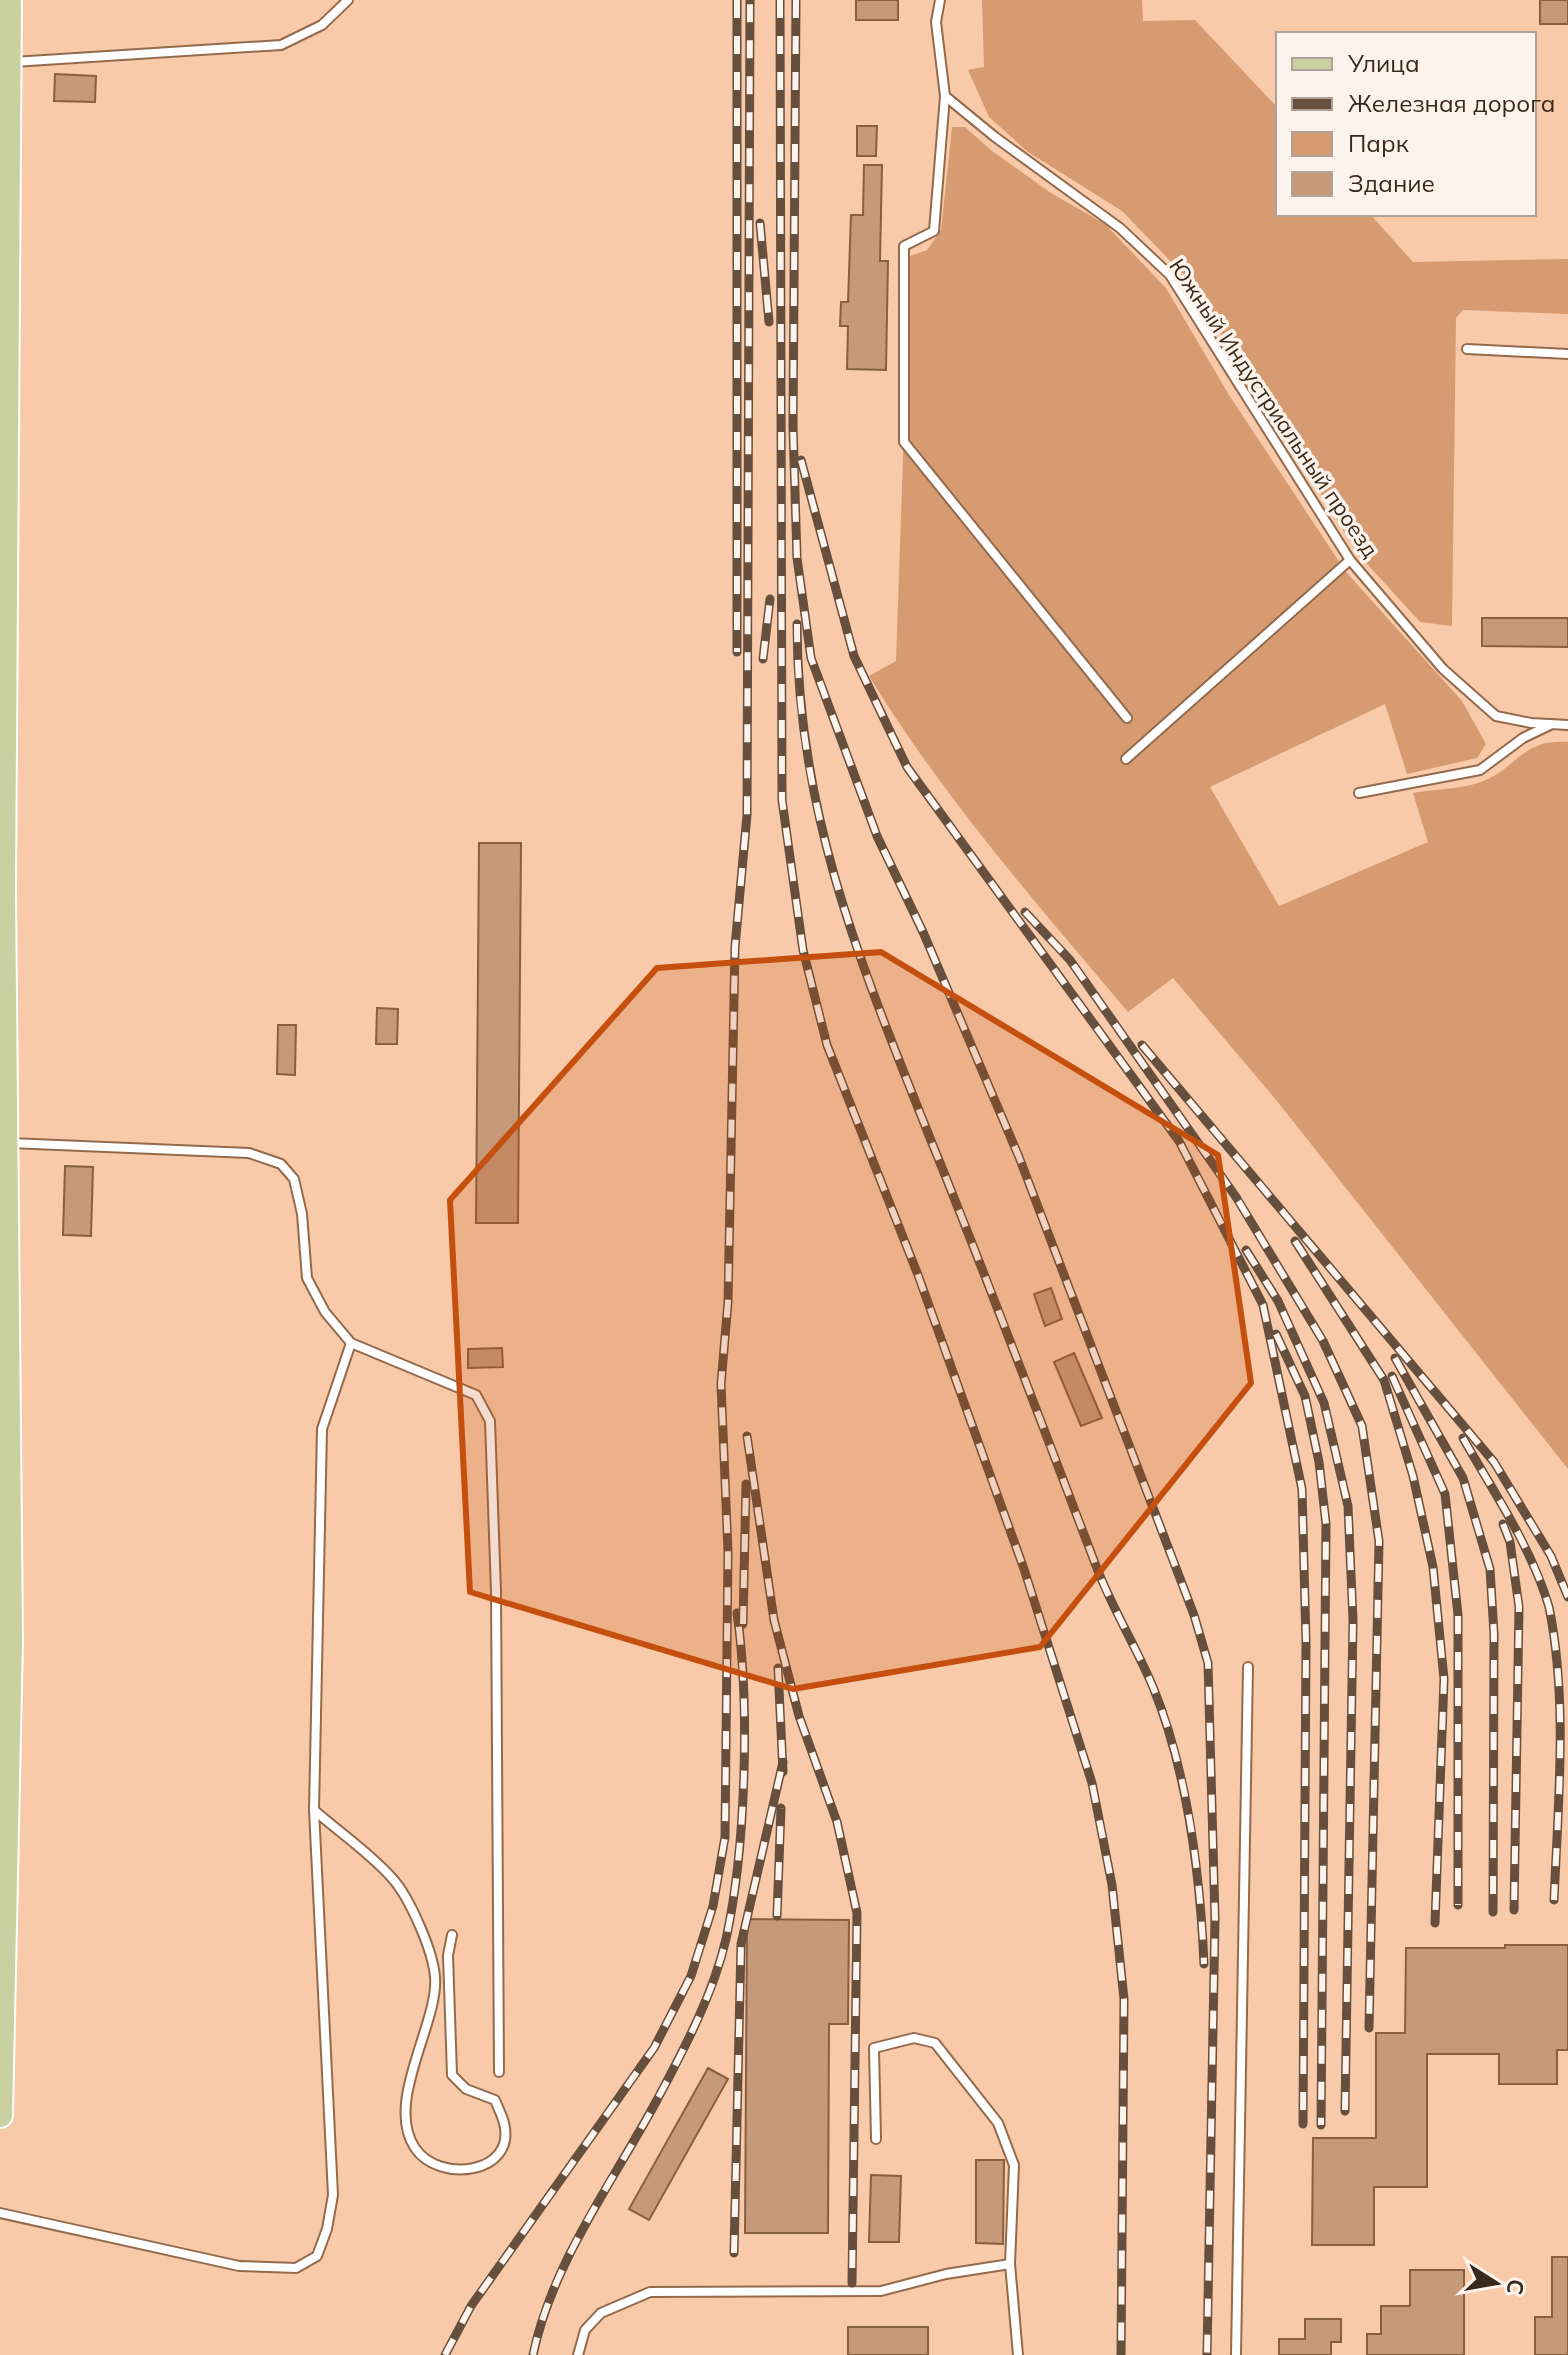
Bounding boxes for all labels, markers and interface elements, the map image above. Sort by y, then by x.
legend [1276,32,1536,216]
text: Улица [1347,48,1420,78]
text: Железная дорога [1348,88,1556,118]
text: Парк [1348,128,1409,158]
text: Здание [1348,168,1435,198]
street label: Южный Индустриальный проезд [1163,253,1385,563]
north arrow [1456,2243,1536,2323]
text: С [1500,2277,1531,2297]

